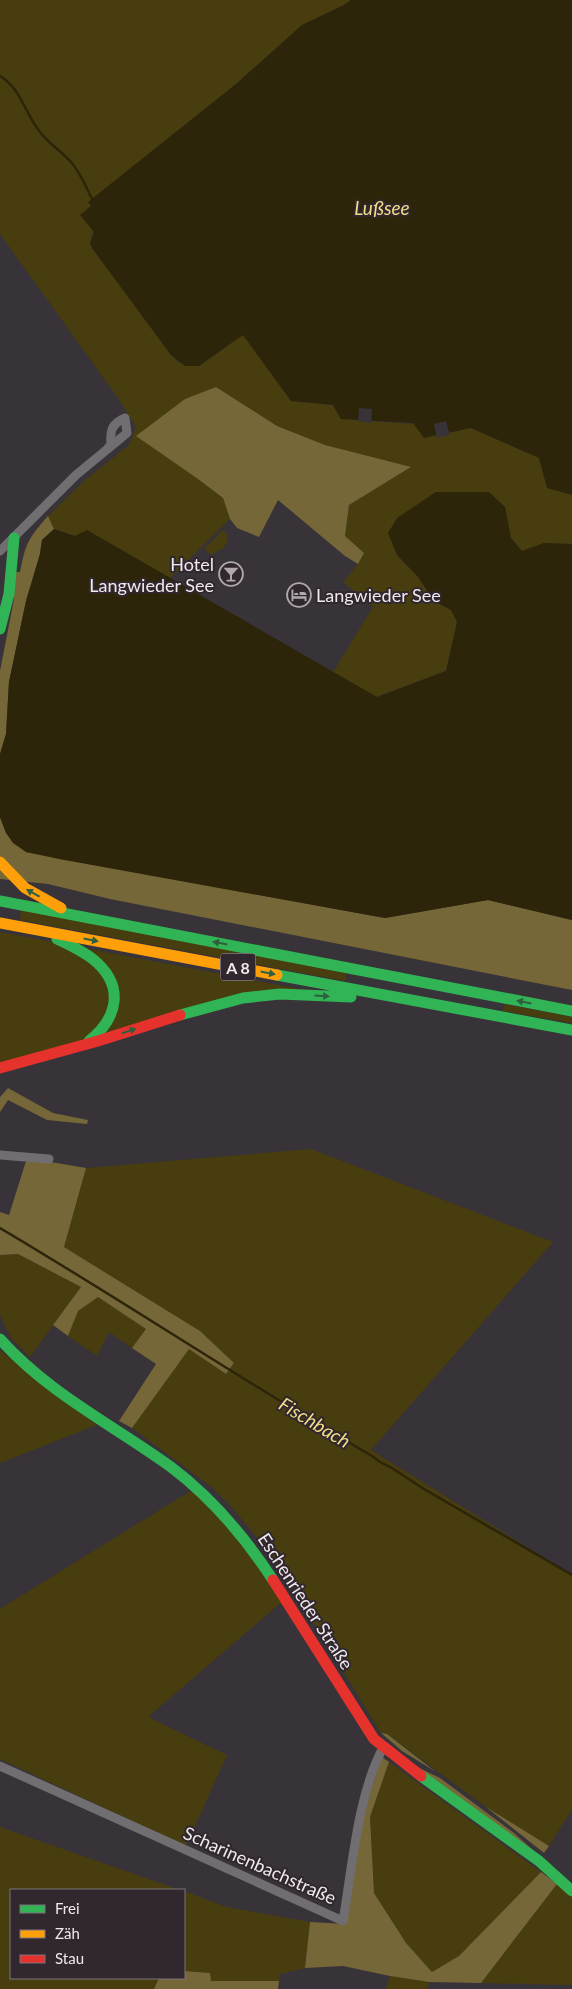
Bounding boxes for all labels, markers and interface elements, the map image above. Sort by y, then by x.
water label: Lußsee [354,196,410,219]
place label: Hotel Langwieder See [89,553,214,596]
bar icon: Hotel Langwieder See [218,561,244,587]
hotel icon: Langwieder See [286,582,312,608]
place label: Langwieder See [316,584,441,606]
one-way arrow [26,889,41,897]
one-way arrow [84,936,99,944]
one-way arrow [212,939,227,947]
road number: A 8 [220,954,256,980]
one-way arrow [261,970,277,978]
one-way arrow [314,992,330,1000]
one-way arrow [517,998,532,1006]
one-way arrow [122,1026,137,1034]
water label: Fischbach [275,1392,355,1452]
street label: Eschenrieder Straße [254,1529,358,1673]
street label: Scharinenbachstraße [180,1821,340,1909]
legend [10,1889,185,1979]
text: Frei [55,1899,80,1917]
text: Zäh [55,1924,80,1942]
text: Stau [55,1949,84,1967]

